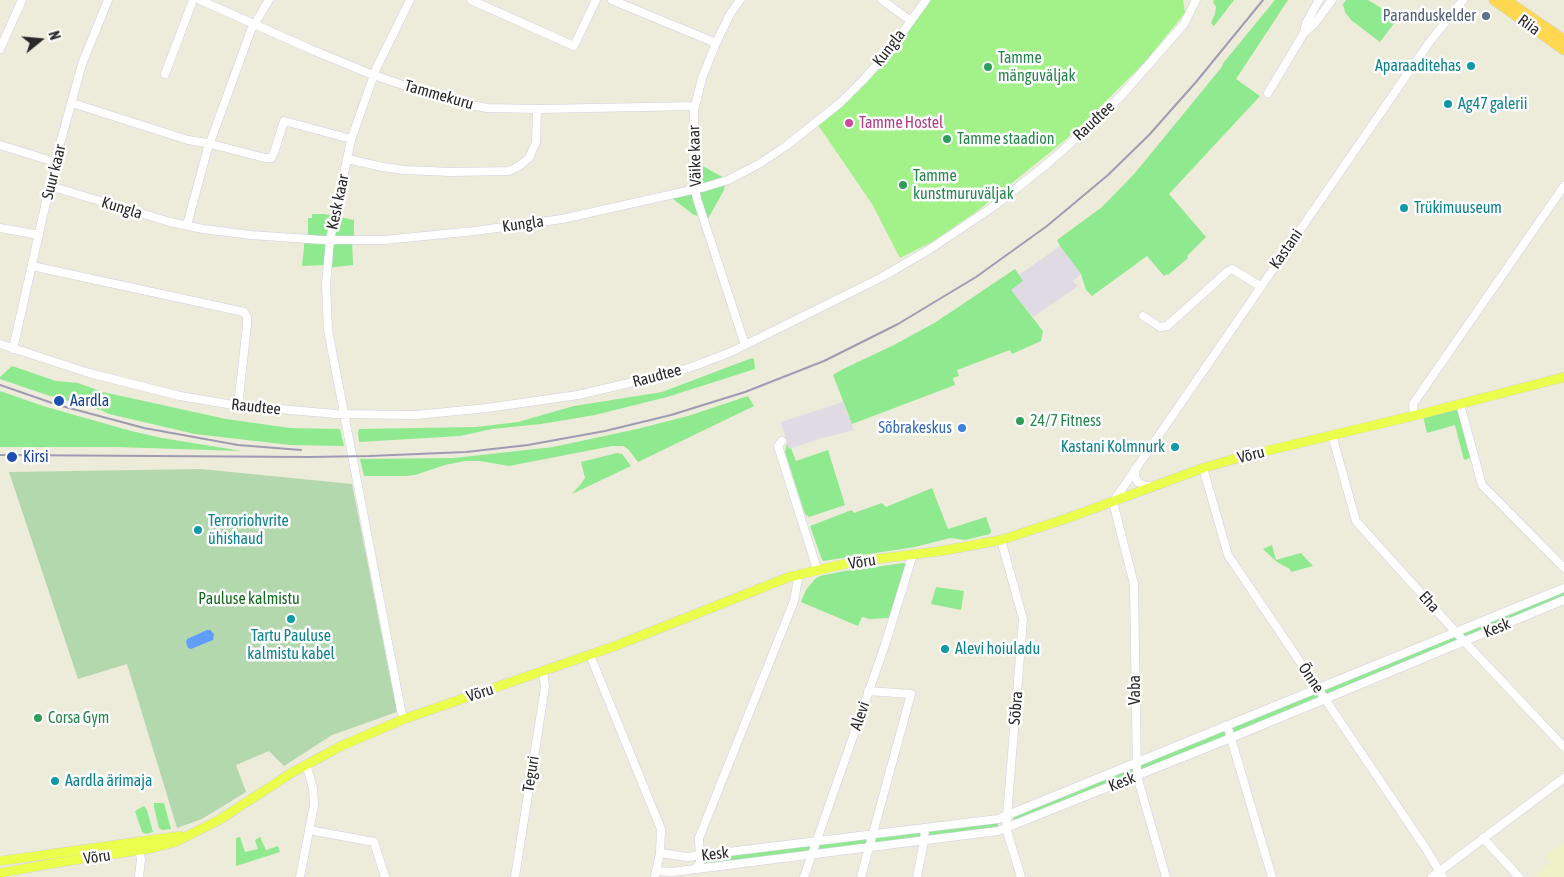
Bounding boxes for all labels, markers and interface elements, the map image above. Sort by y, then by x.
place label: Paranduskelder [1383,6,1476,26]
marker: Paranduskelder [1480,10,1492,22]
street label: Riia [1514,11,1544,39]
north arrow [15,15,65,65]
street label: Kungla [869,26,909,70]
text: N [45,29,63,42]
place label: Tamme mänguväljak [998,48,1076,86]
place label: Aparaaditehas [1375,56,1461,76]
marker: Aparaaditehas [1465,60,1477,72]
marker: Tamme mänguväljak [982,61,994,73]
street label: Tammekuru [402,76,476,114]
place label: Ag47 galerii [1458,94,1527,114]
street label: Raudtee [1069,97,1119,145]
marker: Ag47 galerii [1442,98,1454,110]
place label: Tamme Hostel [859,113,943,133]
marker: Tamme Hostel [843,117,855,129]
street label: Väike kaar [684,125,706,187]
place label: Tamme staadion [957,129,1055,149]
marker: Tamme staadion [941,133,953,145]
street label: Suur kaar [38,143,70,201]
place label: Tamme kunstmuruväljak [913,166,1014,204]
street label: Kesk kaar [323,172,353,232]
marker: Tamme kunstmuruväljak [897,179,909,191]
street label: Kungla [99,193,145,223]
place label: Trükimuuseum [1414,198,1502,218]
marker: Trükimuuseum [1398,202,1410,214]
street label: Kungla [501,212,545,236]
street label: Kastani [1265,225,1307,273]
street label: Raudtee [631,360,683,392]
place label: Aardla [70,391,109,411]
marker: Aardla [52,394,66,408]
street label: Raudtee [230,395,282,419]
place label: 24/7 Fitness [1030,411,1101,431]
marker: 24/7 Fitness [1014,415,1026,427]
place label: Sõbrakeskus [878,418,952,438]
marker: Sõbrakeskus [956,422,968,434]
place label: Kastani Kolmnurk [1061,437,1165,457]
marker: Kastani Kolmnurk [1169,441,1181,453]
street label: Võru [1235,442,1267,468]
place label: Kirsi [23,447,49,467]
marker: Kirsi [5,450,19,464]
place label: Terroriohvrite ühishaud [208,511,289,549]
marker: Terroriohvrite ühishaud [192,524,204,536]
street label: Võru [847,550,877,574]
street label: Eha [1415,587,1443,617]
park label: Pauluse kalmistu [198,589,300,609]
marker: Tartu Pauluse kalmistu kabel [285,613,297,625]
street label: Kesk [1481,614,1513,642]
place label: Tartu Pauluse kalmistu kabel [247,626,335,664]
place label: Alevi hoiuladu [955,639,1040,659]
marker: Alevi hoiuladu [939,643,951,655]
street label: Õnne [1294,659,1328,697]
street label: Vaba [1125,675,1145,705]
street label: Võru [464,680,496,706]
street label: Sõbra [1005,690,1027,726]
street label: Alevi [846,699,874,733]
place label: Corsa Gym [48,708,109,728]
marker: Corsa Gym [32,712,44,724]
street label: Teguri [519,755,543,793]
street label: Kesk [1106,768,1138,796]
place label: Aardla ärimaja [65,771,152,791]
marker: Aardla ärimaja [49,775,61,787]
street label: Kesk [700,843,730,865]
street label: Võru [82,846,112,868]

